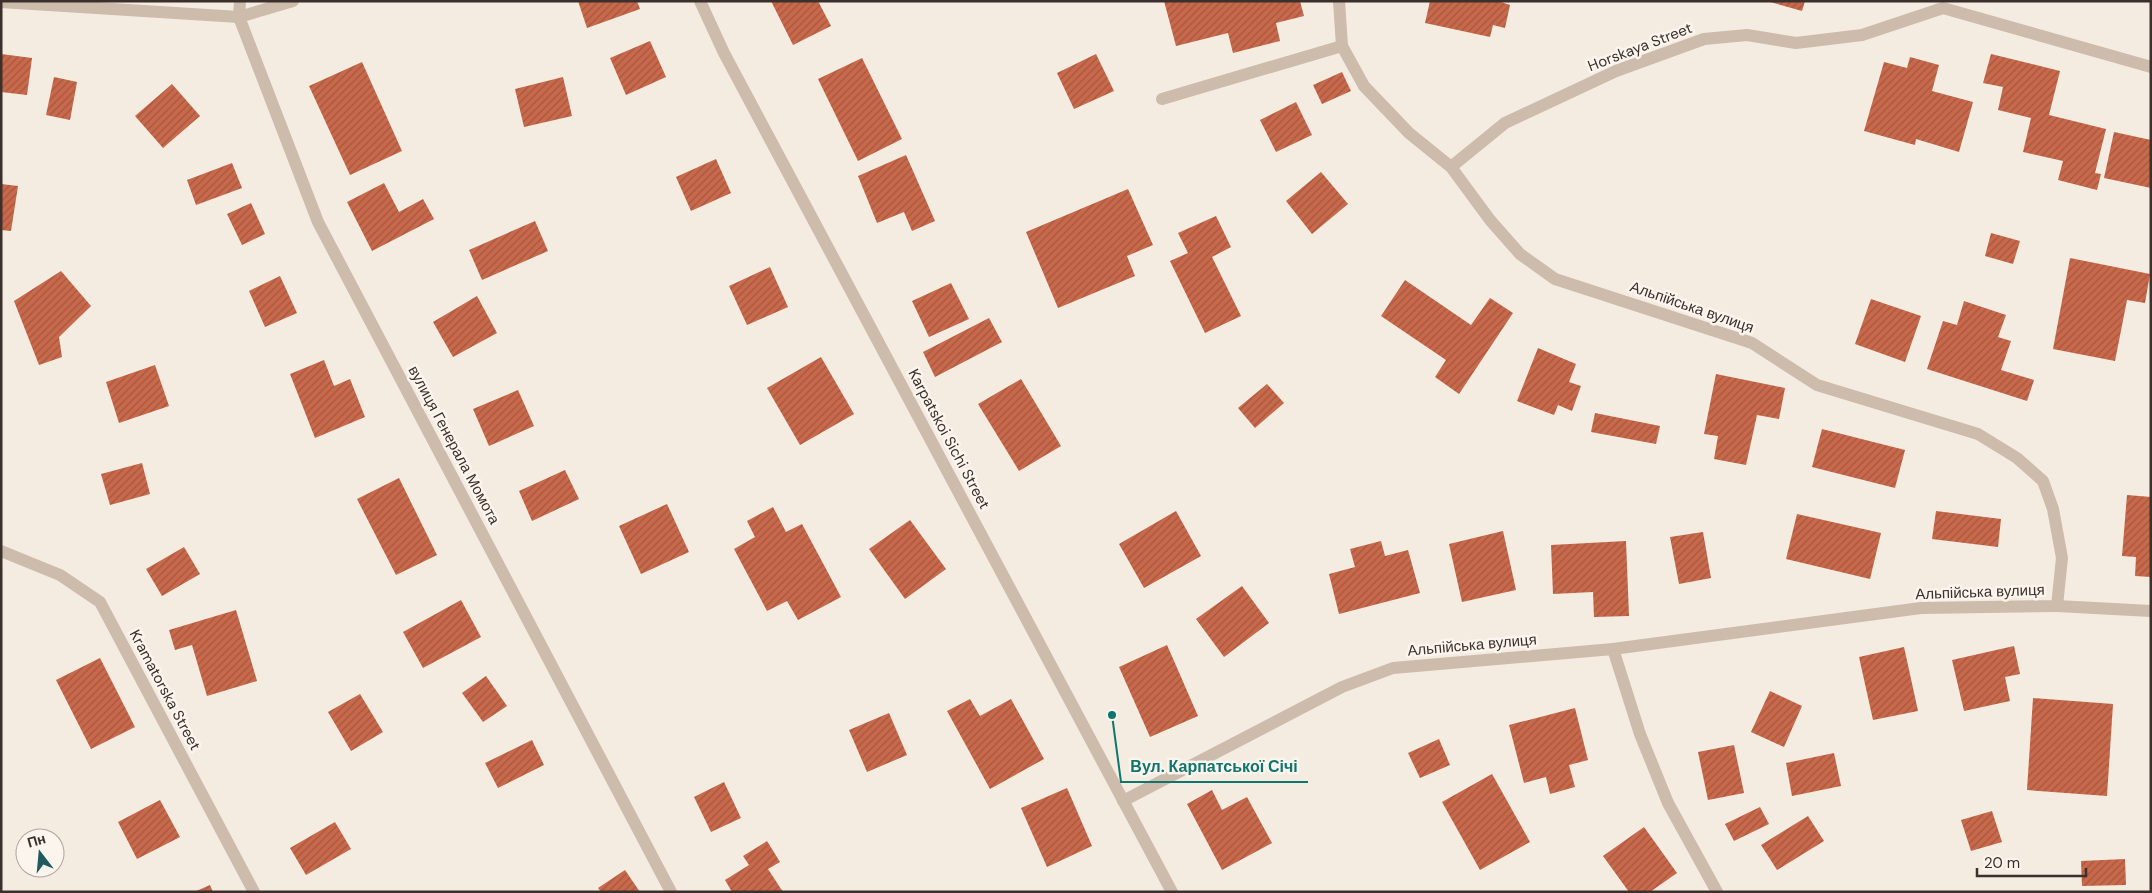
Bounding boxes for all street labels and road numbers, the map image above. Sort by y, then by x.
street label: Horskaya Street [1585,18,1695,76]
street label: Альпійська вулиця [1627,276,1757,338]
street label: вулиця Генерала Момота [404,362,505,528]
street label: Karpatskoi Sichi Street [904,365,995,513]
street label: Альпійська вулиця [1915,580,2045,604]
street label: Kramatorska Street [125,626,205,754]
street label: Альпійська вулиця [1407,629,1537,661]

